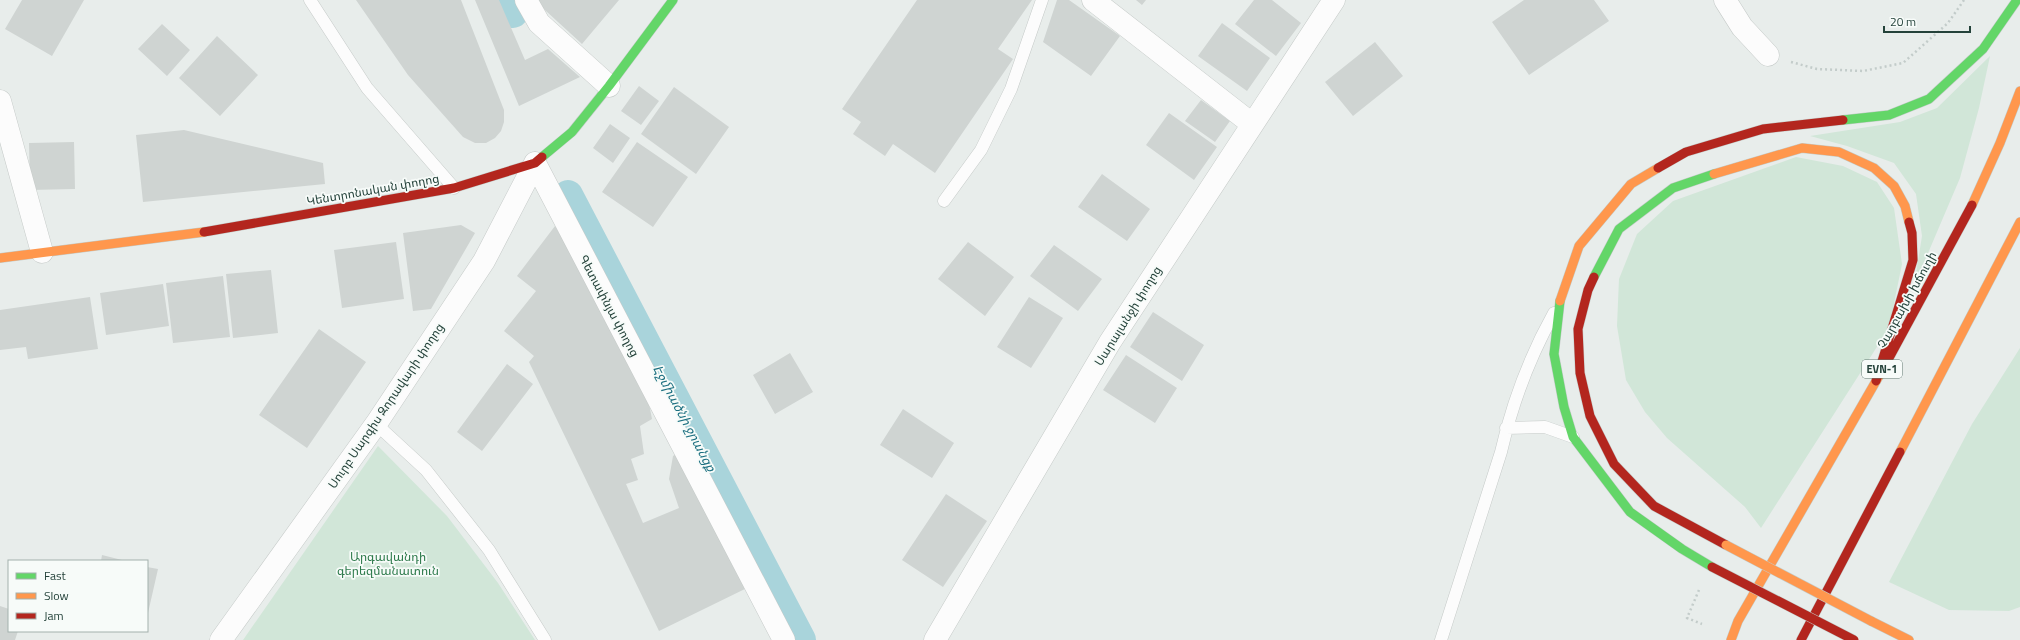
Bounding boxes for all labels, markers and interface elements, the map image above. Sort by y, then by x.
scale bar [1884,8,1970,34]
text: 20 m [1890,12,1916,31]
street label: Կենտրոնական փողոց [305,168,441,211]
street label: Չարբախի խճուղի [1872,248,1941,352]
street label: Գետափնյա փողոց [574,251,644,360]
street label: Սարալանջի փողոց [1089,262,1166,370]
street label: Սուրբ Սարգիս Զորավարի փողոց [323,319,448,492]
road number: EVN-1 [1862,360,1902,378]
water label: Էջմիածնի ջրանցք [648,361,722,476]
park label: Արգավանդի գերեզմանատուն [337,547,439,580]
legend [8,560,148,632]
text: Fast [44,566,67,585]
text: Slow [44,586,69,605]
text: Jam [44,606,64,625]

